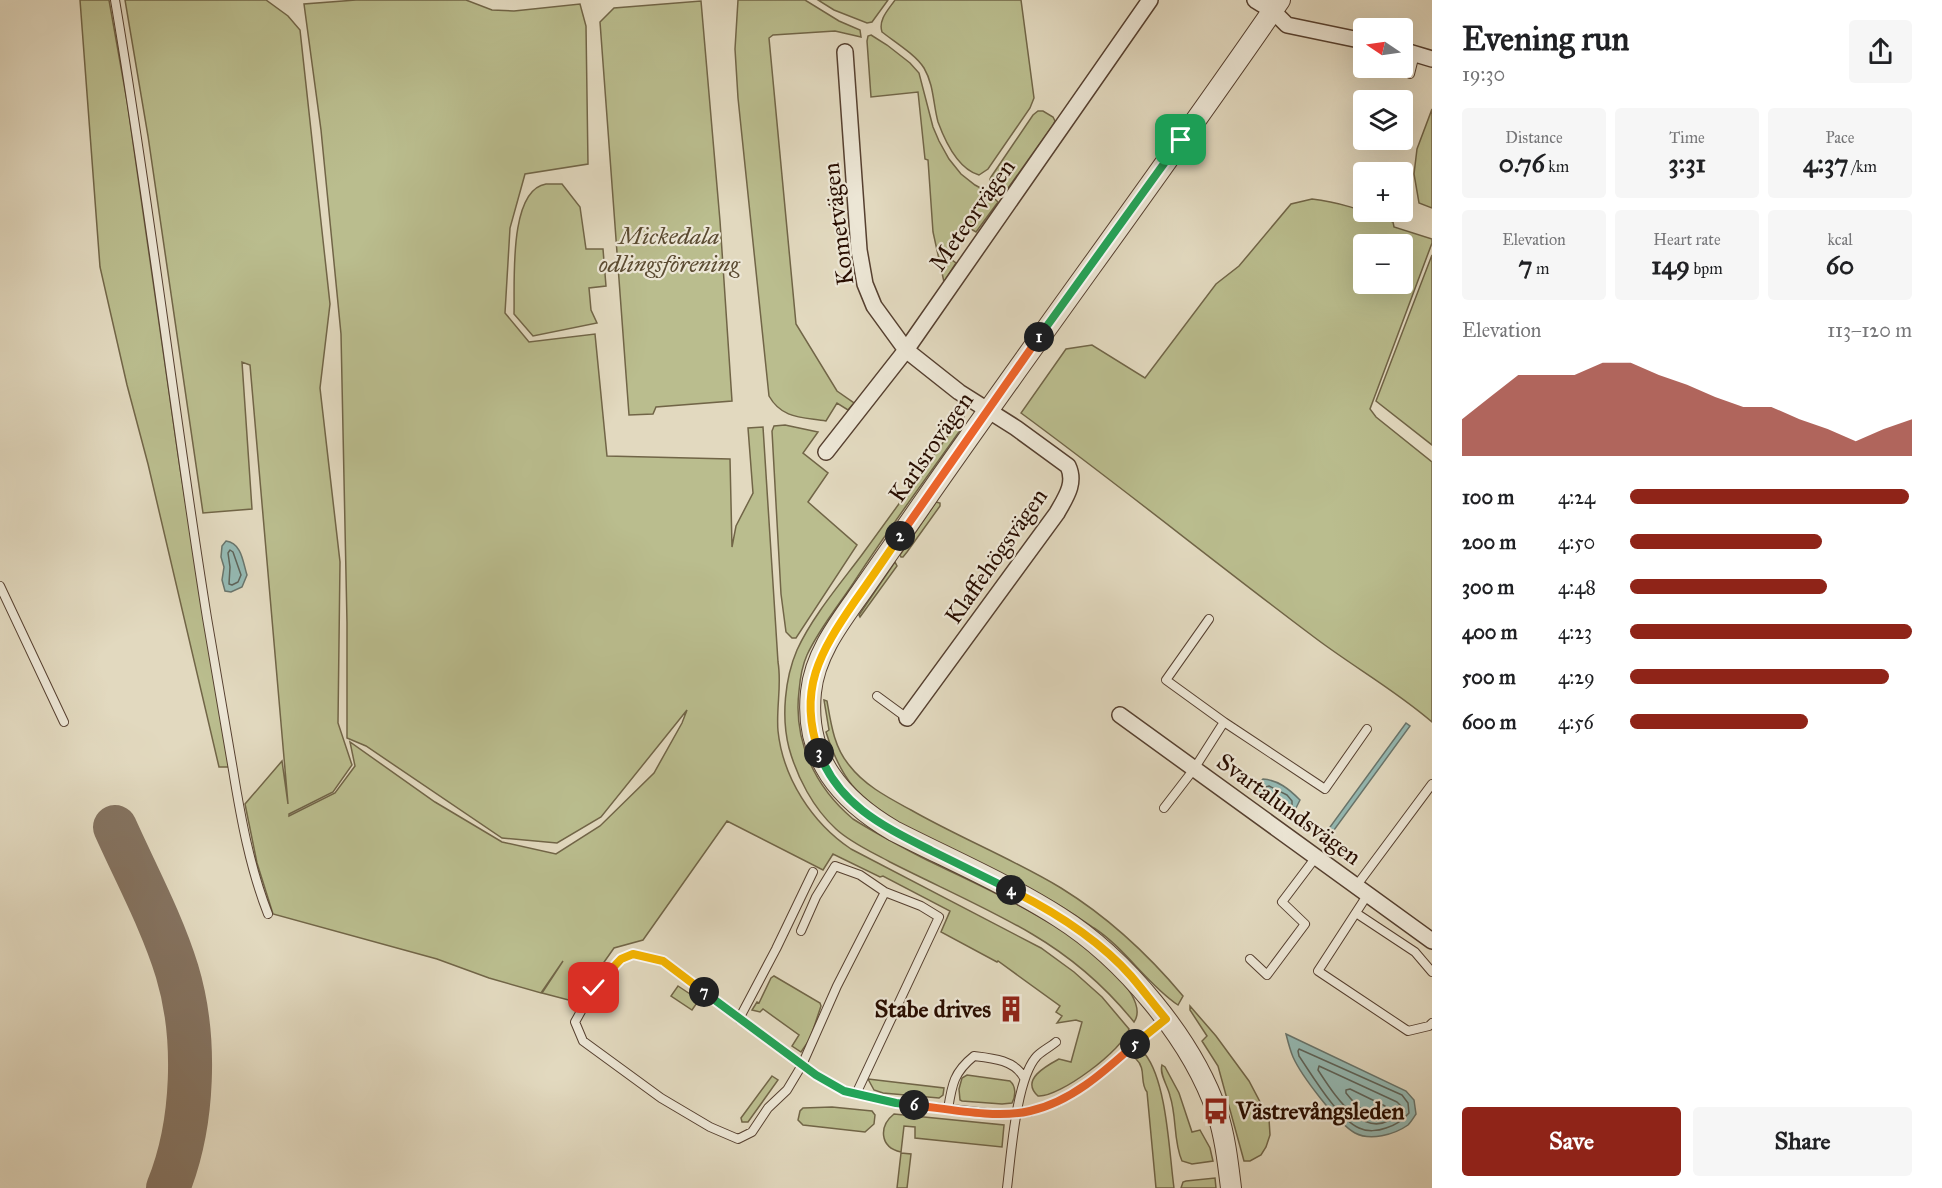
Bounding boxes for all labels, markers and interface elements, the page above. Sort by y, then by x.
north arrow [1353,18,1413,78]
map controls [1353,18,1413,294]
text: Evening run [1462,19,1629,59]
button: share [1849,20,1912,83]
text: 19:30 [1462,62,1505,86]
button: layers [1353,90,1413,150]
pin [1155,114,1206,165]
icon: arrive [1164,123,1197,156]
text: Distance [1505,128,1563,147]
text: Time [1669,128,1705,147]
text: Pace [1825,128,1855,147]
text: 0.76 [1499,147,1545,179]
text: 3:31 [1668,147,1706,179]
text: 4:37 [1803,147,1848,179]
street label: Meteorvägen [922,153,1022,277]
text: km [1545,157,1569,176]
text: /km [1848,157,1877,176]
street label: Kometvägen [816,161,860,287]
button: + [1353,162,1413,222]
park label: Mickedala odlingsförening [599,221,741,279]
text: Elevation [1502,230,1566,249]
text: Heart rate [1653,230,1721,249]
text: kcal [1827,230,1853,249]
button: − [1353,234,1413,294]
text: 7 [1519,249,1533,281]
text: 149 [1651,249,1690,281]
text: 60 [1826,249,1854,281]
text: m [1533,259,1549,278]
text: bpm [1690,259,1723,278]
text: Elevation [1462,318,1541,342]
text: 113–120 m [1827,318,1912,342]
pin: 1 [1024,322,1054,352]
text: 1 [1036,327,1042,346]
street label: Karlsrovägen [882,386,980,508]
street label: Klaffehögsvägen [938,482,1054,630]
text: 100 m [1462,485,1514,509]
text: 4:24 [1558,485,1595,509]
pin: 2 [885,521,915,551]
text: 2 [896,526,904,545]
text: 200 m [1462,530,1516,554]
text: 4:50 [1558,530,1595,554]
text: 300 m [1462,575,1514,599]
text: 4:48 [1558,575,1596,599]
text: 400 m [1462,620,1518,644]
text: 4:23 [1558,620,1592,644]
text: 500 m [1462,665,1516,689]
text: 4:29 [1558,665,1595,689]
text: 600 m [1462,710,1517,734]
text: 4:56 [1558,710,1594,734]
pin: 3 [804,738,834,768]
text: 3 [816,743,822,762]
street label: Svartalundsvägen [1211,746,1367,872]
pin: 4 [996,875,1026,905]
text: 4 [1007,880,1015,899]
pin [568,962,619,1013]
icon: check [577,971,610,1004]
pin: 7 [689,977,719,1007]
text: 7 [700,982,708,1001]
place label: Stabe drives [874,994,991,1024]
building icon: Stabe drives [996,994,1026,1024]
pin: 5 [1120,1029,1150,1059]
text: 5 [1131,1034,1139,1053]
pin: 6 [899,1090,929,1120]
text: 6 [910,1095,918,1114]
bus stop icon: Västrevångsleden [1201,1096,1231,1126]
place label: Västrevångsleden [1235,1096,1404,1126]
button: Save [1462,1107,1681,1176]
button: Share [1693,1107,1912,1176]

